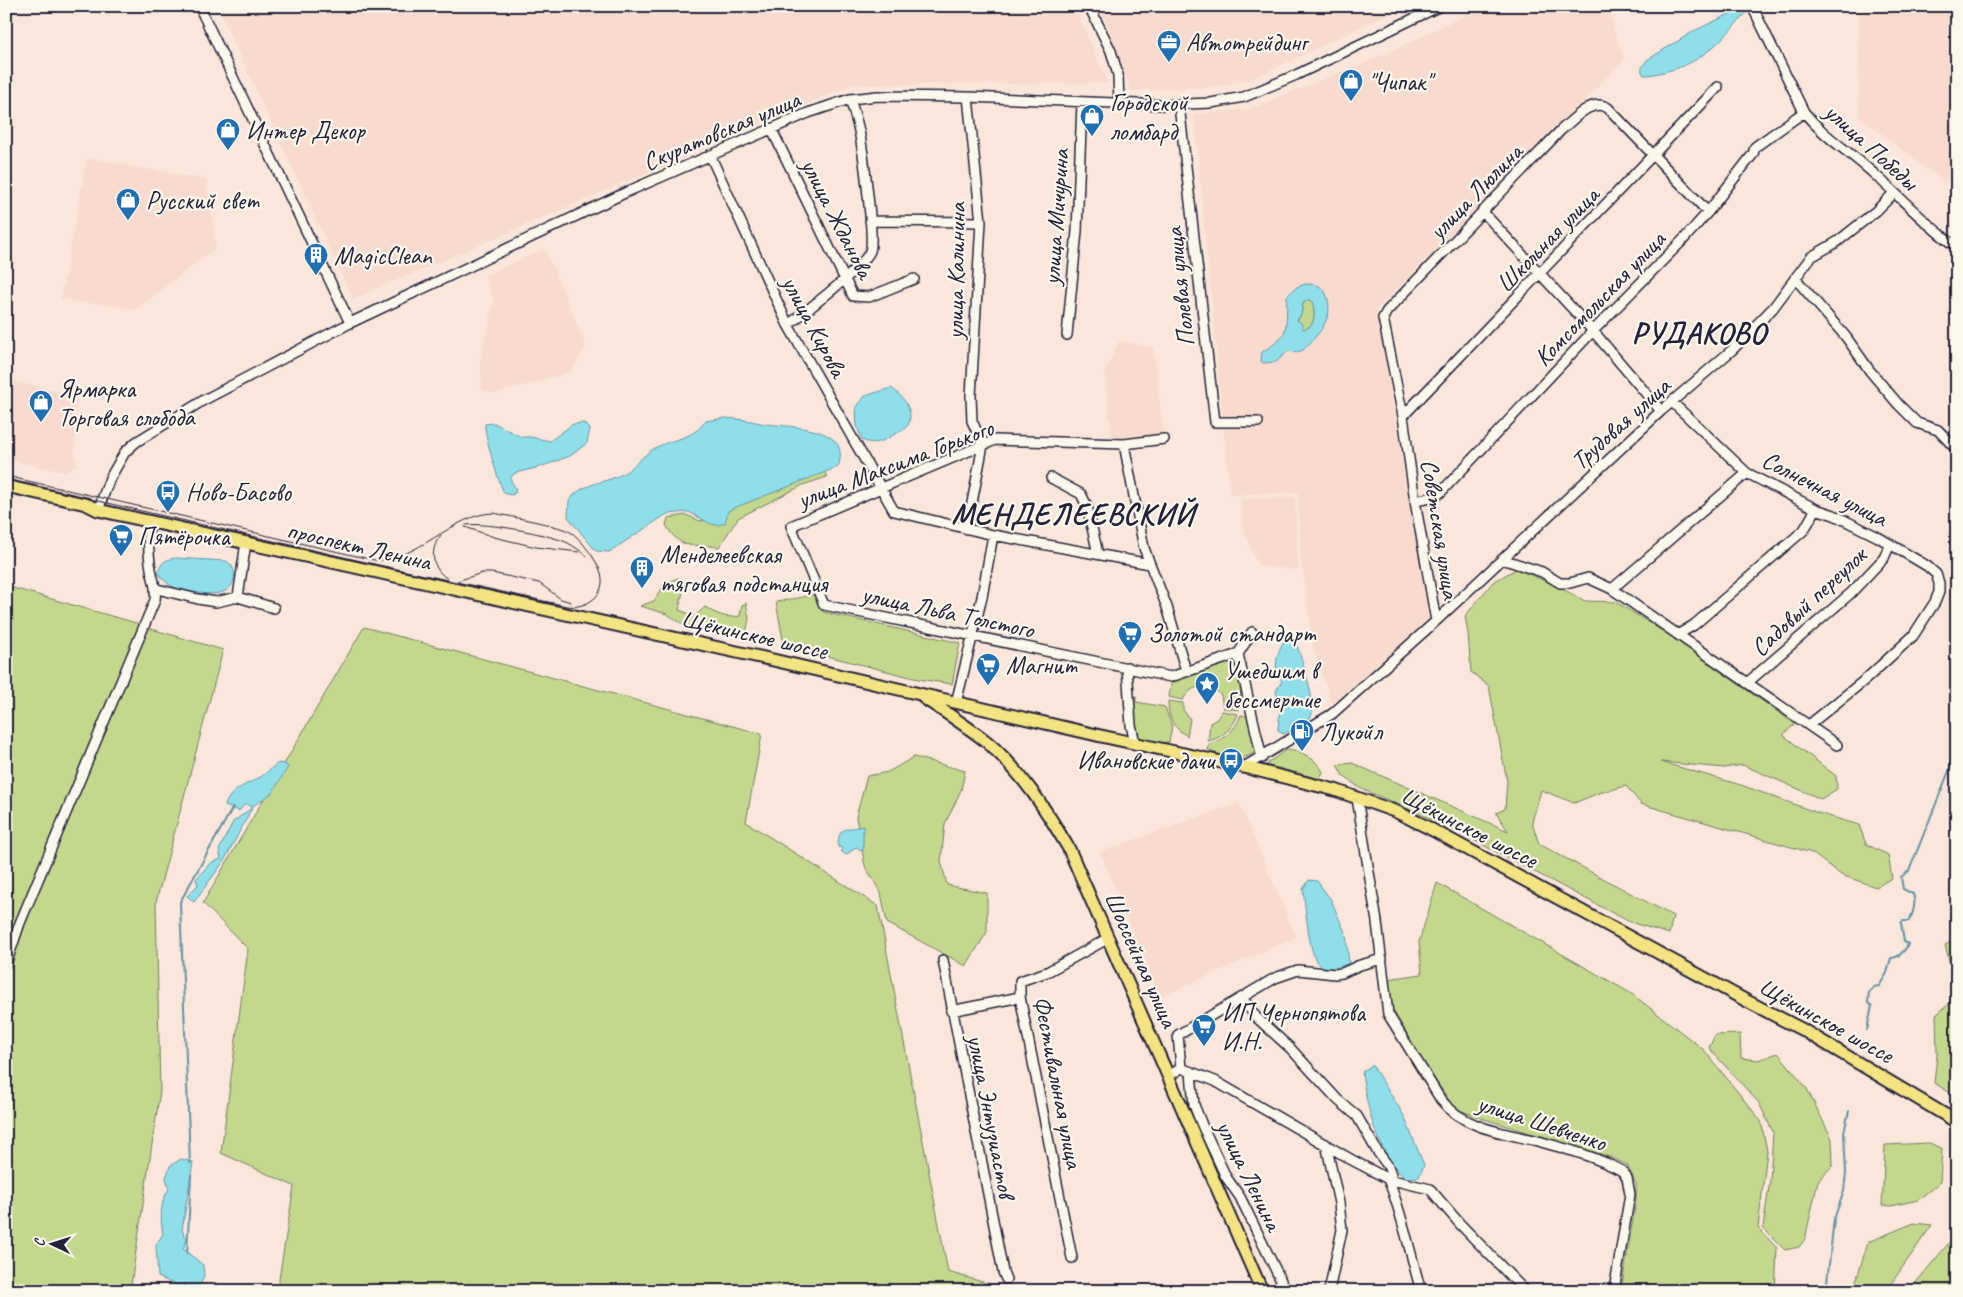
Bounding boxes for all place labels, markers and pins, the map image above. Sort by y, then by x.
place label: Автотрейдинг [1186,27,1310,59]
office icon: Автотрейдинг [1156,29,1182,63]
place label: "Чипак" [1368,66,1436,98]
shop icon: "Чипак" [1338,68,1364,102]
place label: Городской ломбард [1110,87,1189,148]
shop icon: Городской ломбард [1079,103,1105,137]
place label: Интер Декор [246,115,366,147]
shop icon: Интер Декор [215,117,241,151]
place label: Русский свет [146,185,260,217]
shop icon: Русский свет [115,187,141,221]
place label: MagicClean [334,240,433,272]
building icon: MagicClean [303,242,329,276]
place label: Ярмарка Торговая слобода [58,373,197,434]
shop icon: Ярмарка Торговая слобода [28,389,54,423]
place label: Ново-Басово [186,477,292,509]
bus stop icon: Ново-Басово [155,479,181,513]
place label: Пятёрочка [138,521,232,553]
supermarket icon: Пятёрочка [108,523,134,557]
place label: Менделеевская тяговая подстанция [660,539,829,600]
building icon: Менделеевская тяговая подстанция [629,555,655,589]
place label: Золотой стандарт [1148,618,1317,650]
supermarket icon: Золотой стандарт [1117,620,1143,654]
place label: Магнит [1006,650,1078,682]
supermarket icon: Магнит [975,652,1001,686]
place label: Ушедшим в бессмертие [1224,655,1322,716]
place icon: Ушедшим в бессмертие [1194,671,1220,705]
place label: Лукойл [1320,716,1384,748]
fuel station icon: Лукойл [1289,718,1315,752]
place label: Ивановские дачи [1077,745,1216,777]
bus stop icon: Ивановские дачи [1218,747,1244,781]
place label: ИП Чернопятова И.Н. [1222,997,1367,1058]
supermarket icon: ИП Чернопятова И.Н. [1191,1013,1217,1047]

